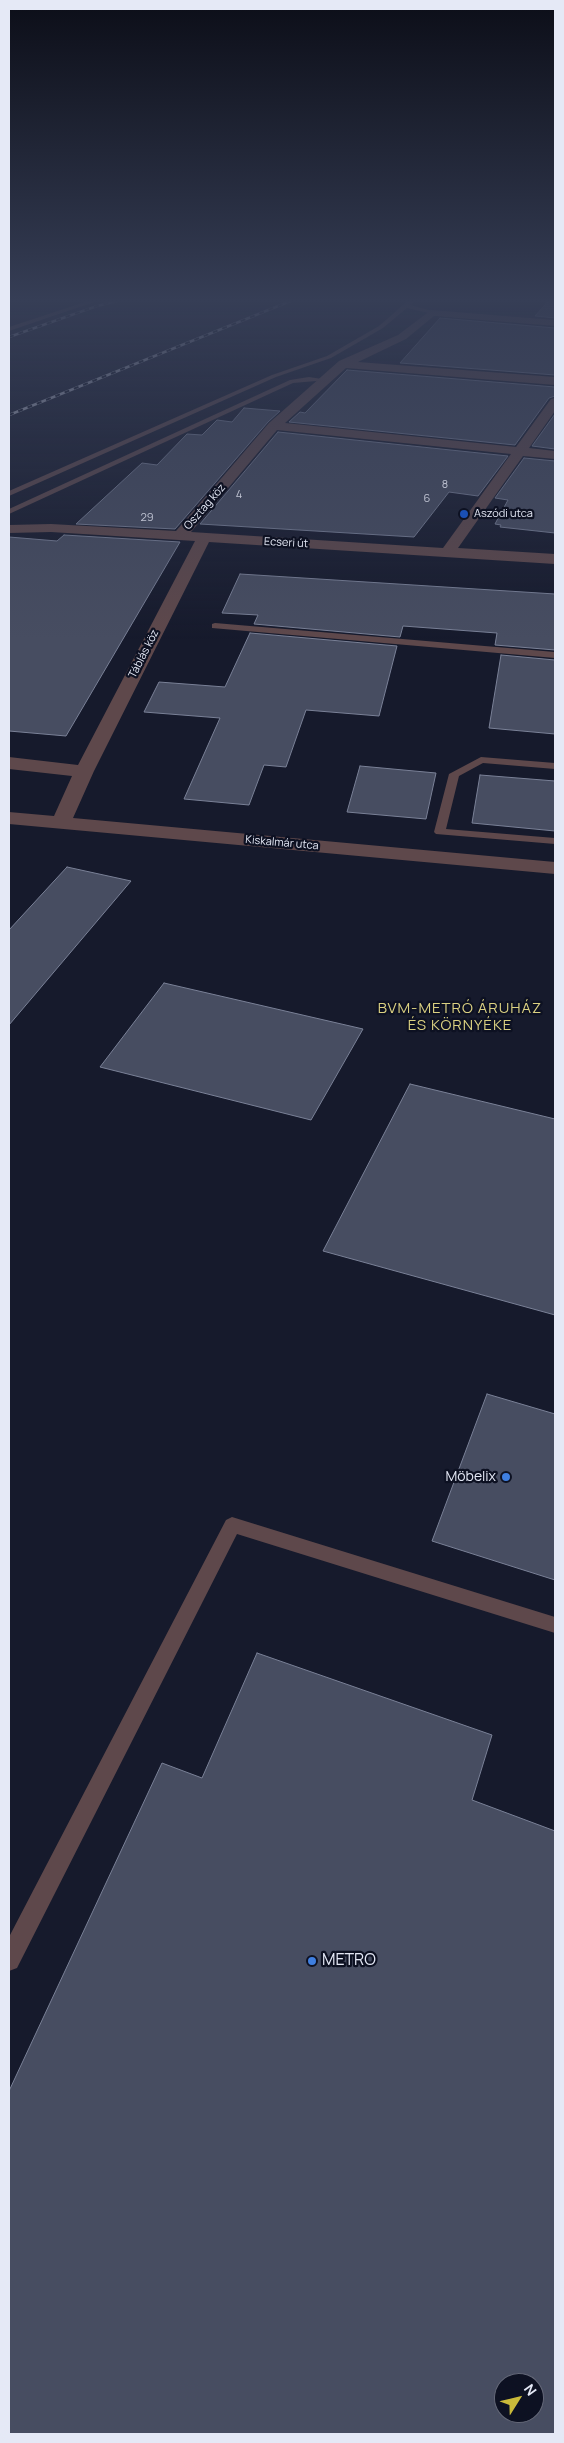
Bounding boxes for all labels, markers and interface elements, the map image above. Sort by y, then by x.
house number: 8 [442,478,448,492]
street label: Osztag köz [182,481,228,533]
house number: 4 [236,488,242,502]
house number: 6 [424,492,430,506]
place label: Aszódi utca [474,507,533,521]
marker: Aszódi utca [458,508,470,520]
house number: 29 [140,511,154,525]
street label: Ecseri út [264,535,308,551]
street label: Táblás köz [126,628,162,680]
street label: Kiskalmár utca [245,833,319,853]
district label: BVM-METRÓ ÁRUHÁZ ÉS KÖRNYÉKE [376,1000,544,1035]
place label: Möbelix [446,1469,496,1485]
marker: Möbelix [500,1471,512,1483]
place label: METRO [322,1951,376,1971]
marker: METRO [306,1955,318,1967]
north arrow [494,2373,544,2423]
text: N [520,2380,541,2399]

